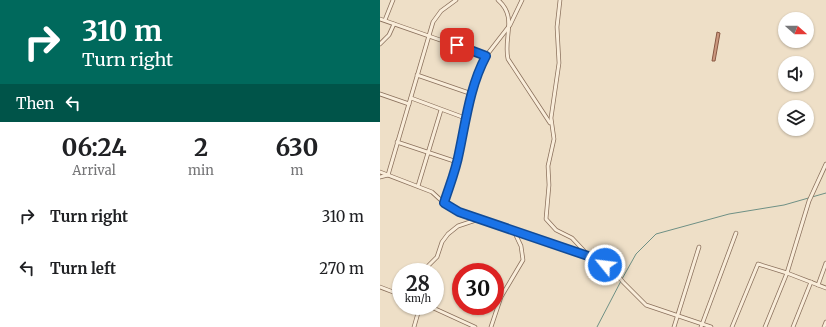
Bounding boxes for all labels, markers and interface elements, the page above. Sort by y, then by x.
north arrow [778,12,814,48]
map controls [778,12,814,136]
text: 310 m [82,13,162,49]
icon: right [16,16,68,68]
pin [440,28,474,62]
icon: arrive [446,34,468,56]
text: Turn right [82,48,173,71]
button: sound [778,56,814,92]
icon: left [62,92,84,114]
text: Then [16,94,54,113]
button: layers [778,100,814,136]
text: 06:24 [62,132,126,163]
text: 2 [194,132,208,163]
text: 630 [275,132,318,163]
text: Arrival [72,162,116,179]
text: min [188,162,214,179]
text: m [290,162,303,179]
icon: right [16,205,38,227]
text: Turn right [50,207,128,226]
text: 310 m [322,207,364,226]
position arrow [584,244,626,286]
icon: left [16,257,38,279]
text: Turn left [50,259,116,278]
text: 270 m [319,259,364,278]
speed limit sign: 30 [452,263,504,315]
text: 28 [406,271,430,296]
text: km/h [405,292,431,305]

